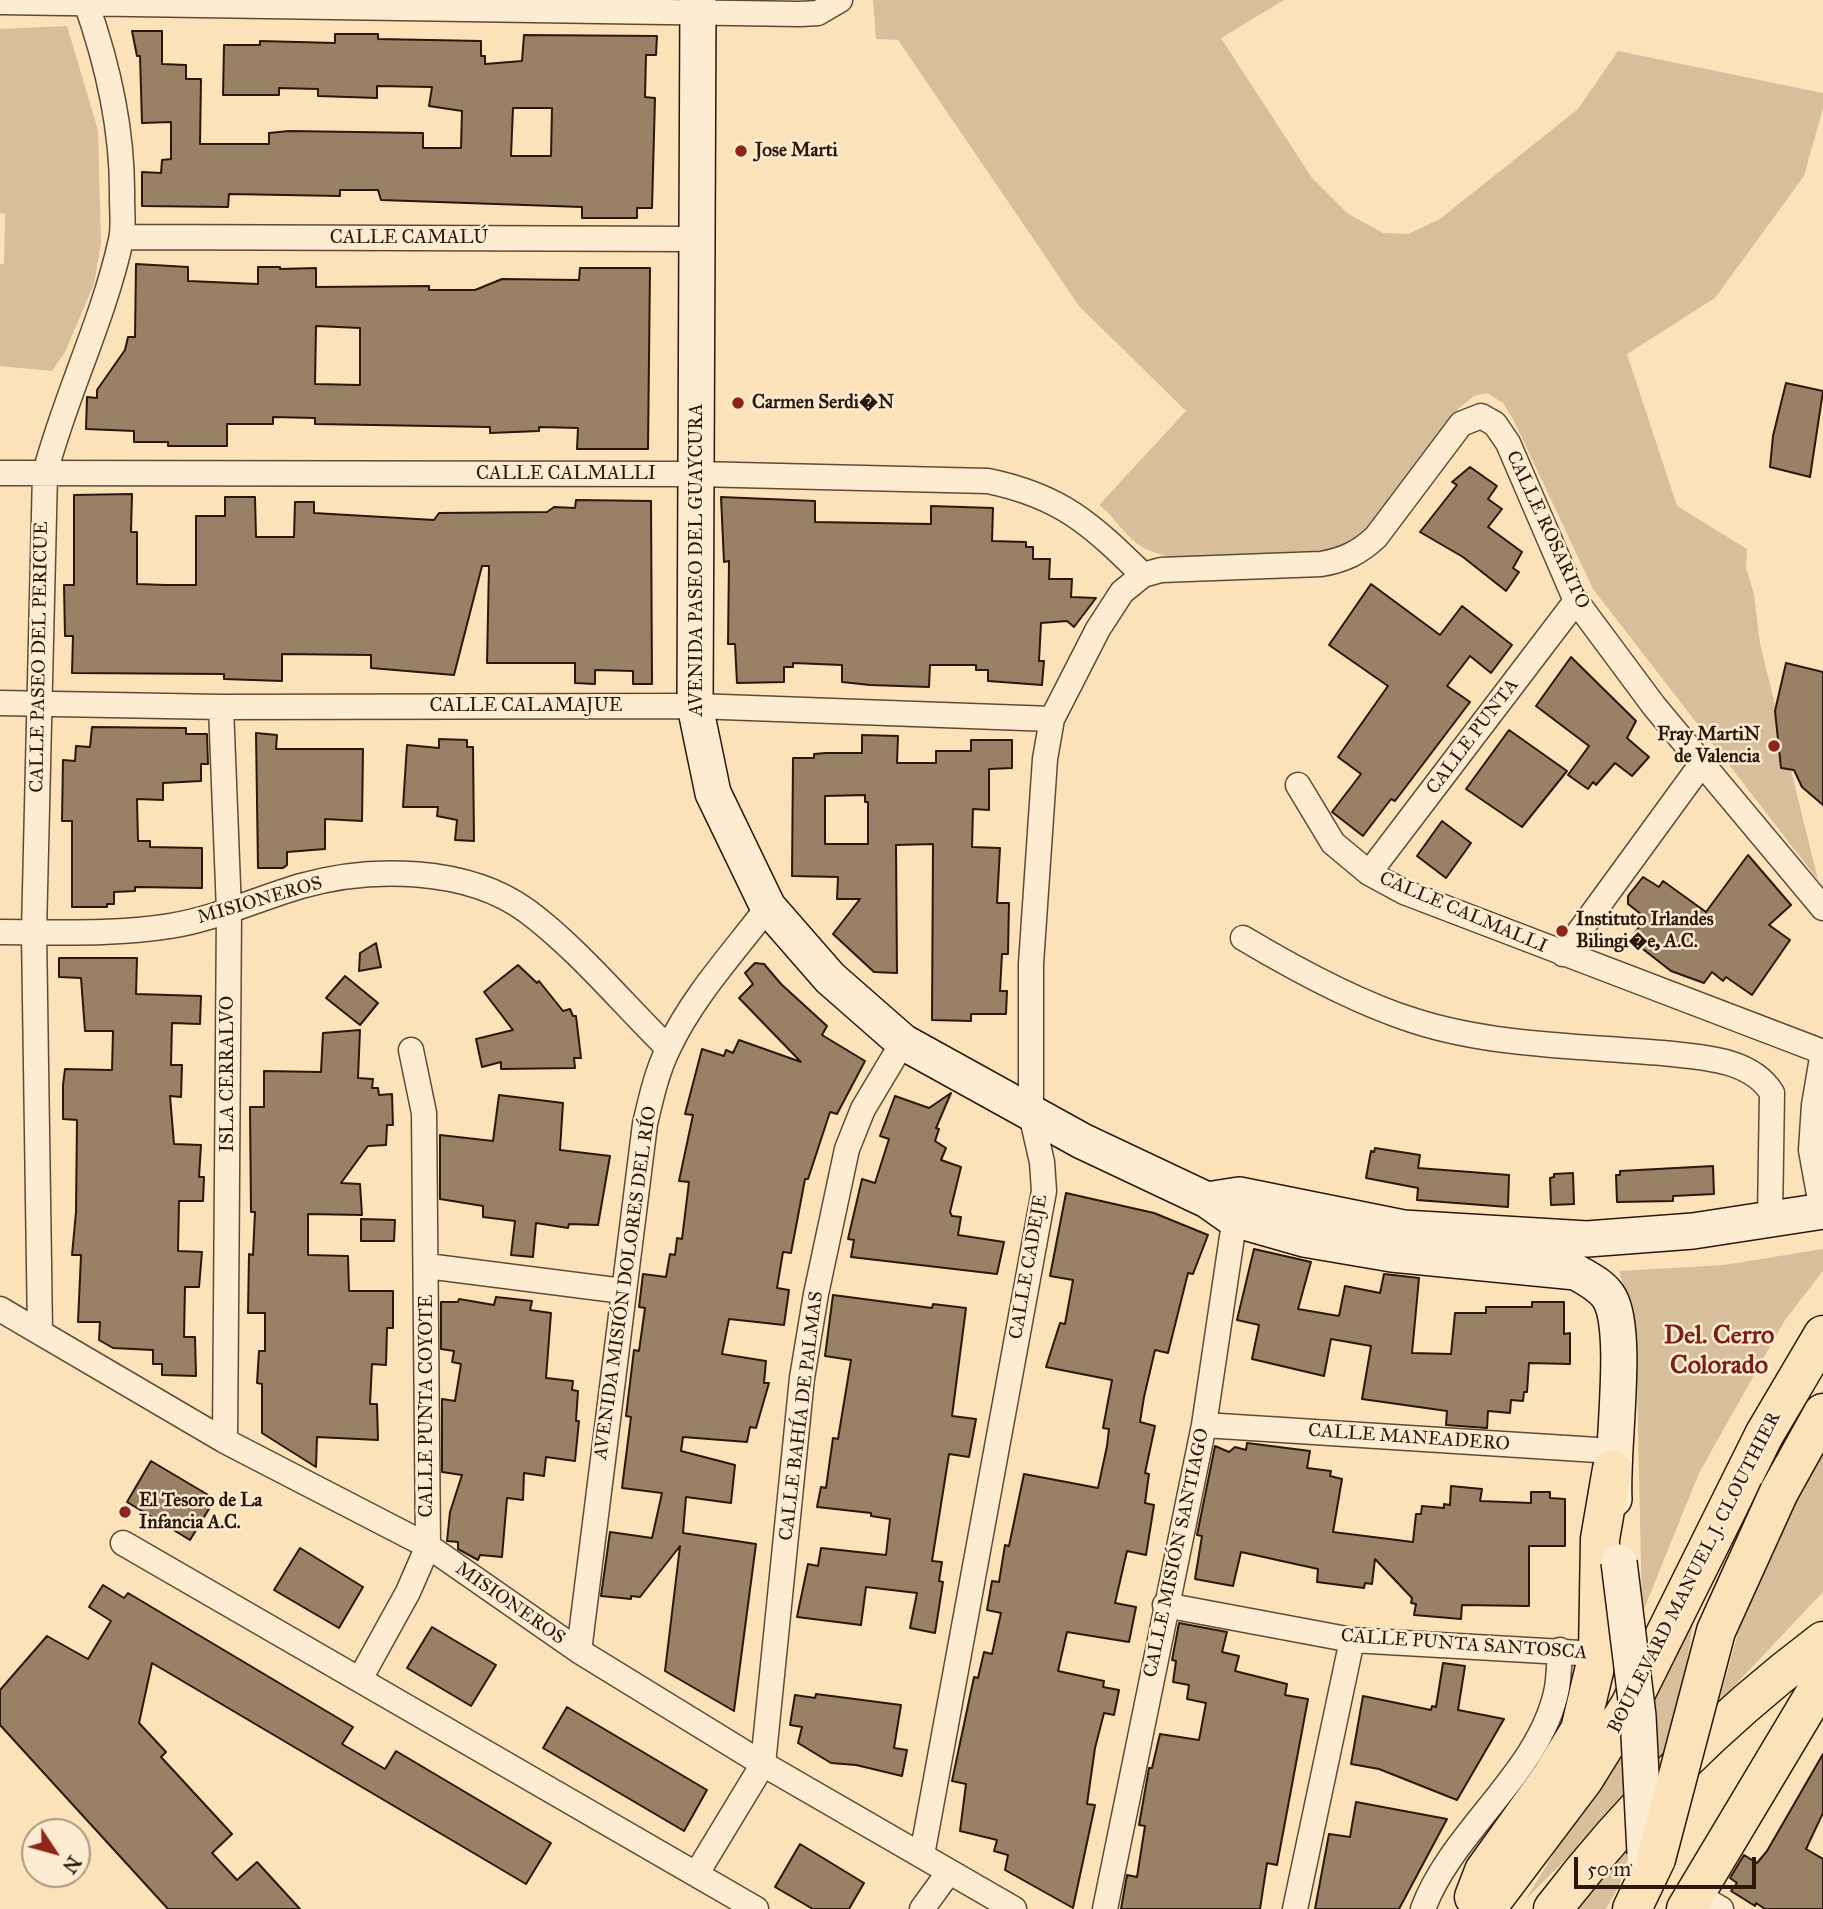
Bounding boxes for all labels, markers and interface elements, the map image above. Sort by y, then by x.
place label: Jose Marti [755,140,838,162]
marker: Jose Marti [733,143,749,159]
street label: CALLE CAMALÚ [330,227,488,249]
place label: Carmen Serdi�N [752,392,894,414]
marker: Carmen Serdi�N [730,395,746,411]
street label: AVENIDA PASEO DEL GUAYCURA [686,404,708,716]
street label: CALLE ROSARITO [1500,447,1594,613]
street label: CALLE CALMALLI [476,463,656,485]
street label: CALLE PASEO DEL PERICUE [26,521,54,793]
street label: CALLE PUNTA [1422,675,1524,799]
street label: CALLE CALAMAJUE [430,695,622,717]
place label: Fray MartiN de Valencia [1657,724,1760,768]
marker: Fray MartiN de Valencia [1766,738,1782,754]
street label: CALLE CALMALLI [1376,867,1550,959]
street label: MISIONEROS [195,872,325,930]
place label: Instituto Irlandes Bilingi�e, A.C. [1576,909,1714,953]
marker: Instituto Irlandes Bilingi�e, A.C. [1554,923,1570,939]
street label: ISLA CERRALVO [217,996,239,1152]
street label: AVENIDA MISIÓN DOLORES DEL RÍO [590,1105,662,1461]
street label: CALLE CADEJE [1005,1193,1053,1341]
street label: CALLE BAHÍA DE PALMAS [775,1290,829,1542]
street label: CALLE PUNTA COYOTE [416,1295,438,1517]
district label: Del. Cerro Colorado [1664,1321,1774,1382]
street label: BOULEVARD MANUEL J. CLOUTHIER [1604,1408,1786,1738]
street label: CALLE MANEADERO [1307,1420,1511,1456]
street label: CALLE MISIÓN SANTIAGO [1139,1426,1215,1680]
place label: El Tesoro de La Infancia A.C. [139,1490,262,1534]
marker: El Tesoro de La Infancia A.C. [117,1504,133,1520]
street label: MISIONEROS [451,1558,569,1650]
street label: CALLE PUNTA SANTOSCA [1340,1625,1588,1665]
north arrow [21,1818,91,1888]
scale bar [1578,1842,1760,1886]
text: N [58,1851,86,1878]
text: 50 m [1587,1856,1631,1882]

